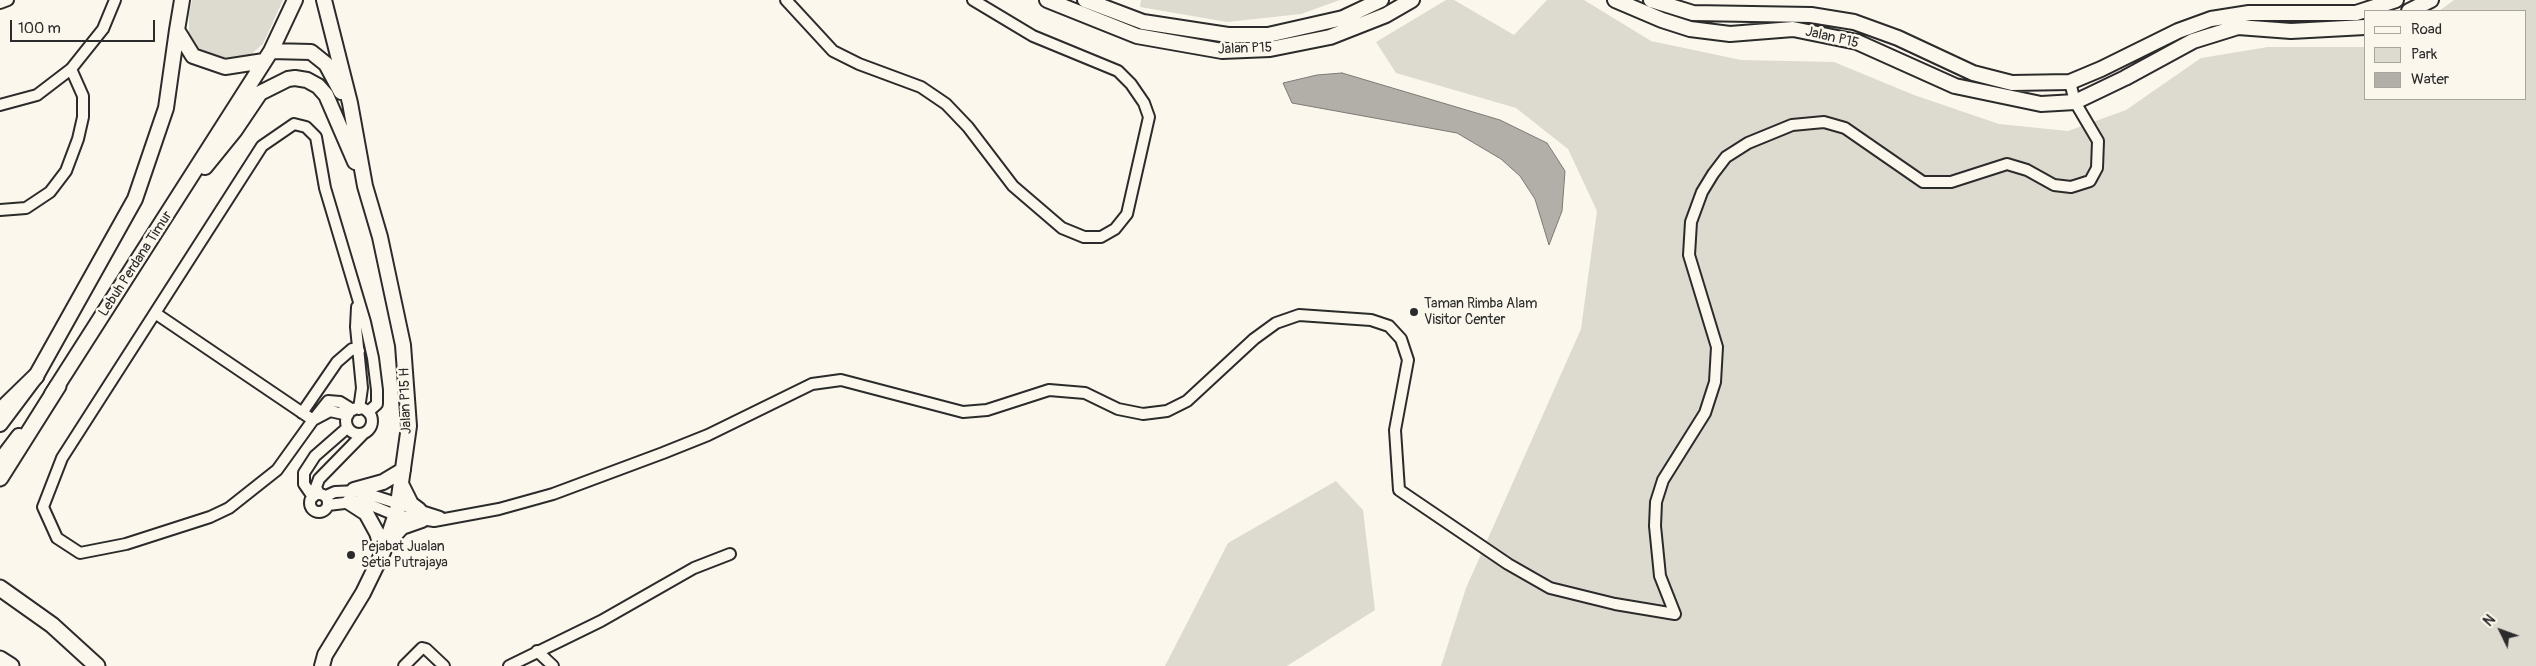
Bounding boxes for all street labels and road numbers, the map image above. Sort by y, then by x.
street label: Jalan P15 [1804,24,1860,52]
street label: Jalan P15 [1218,40,1272,58]
street label: Lebuh Perdana Timur [96,208,176,320]
street label: Jalan P15 H [396,368,416,434]

